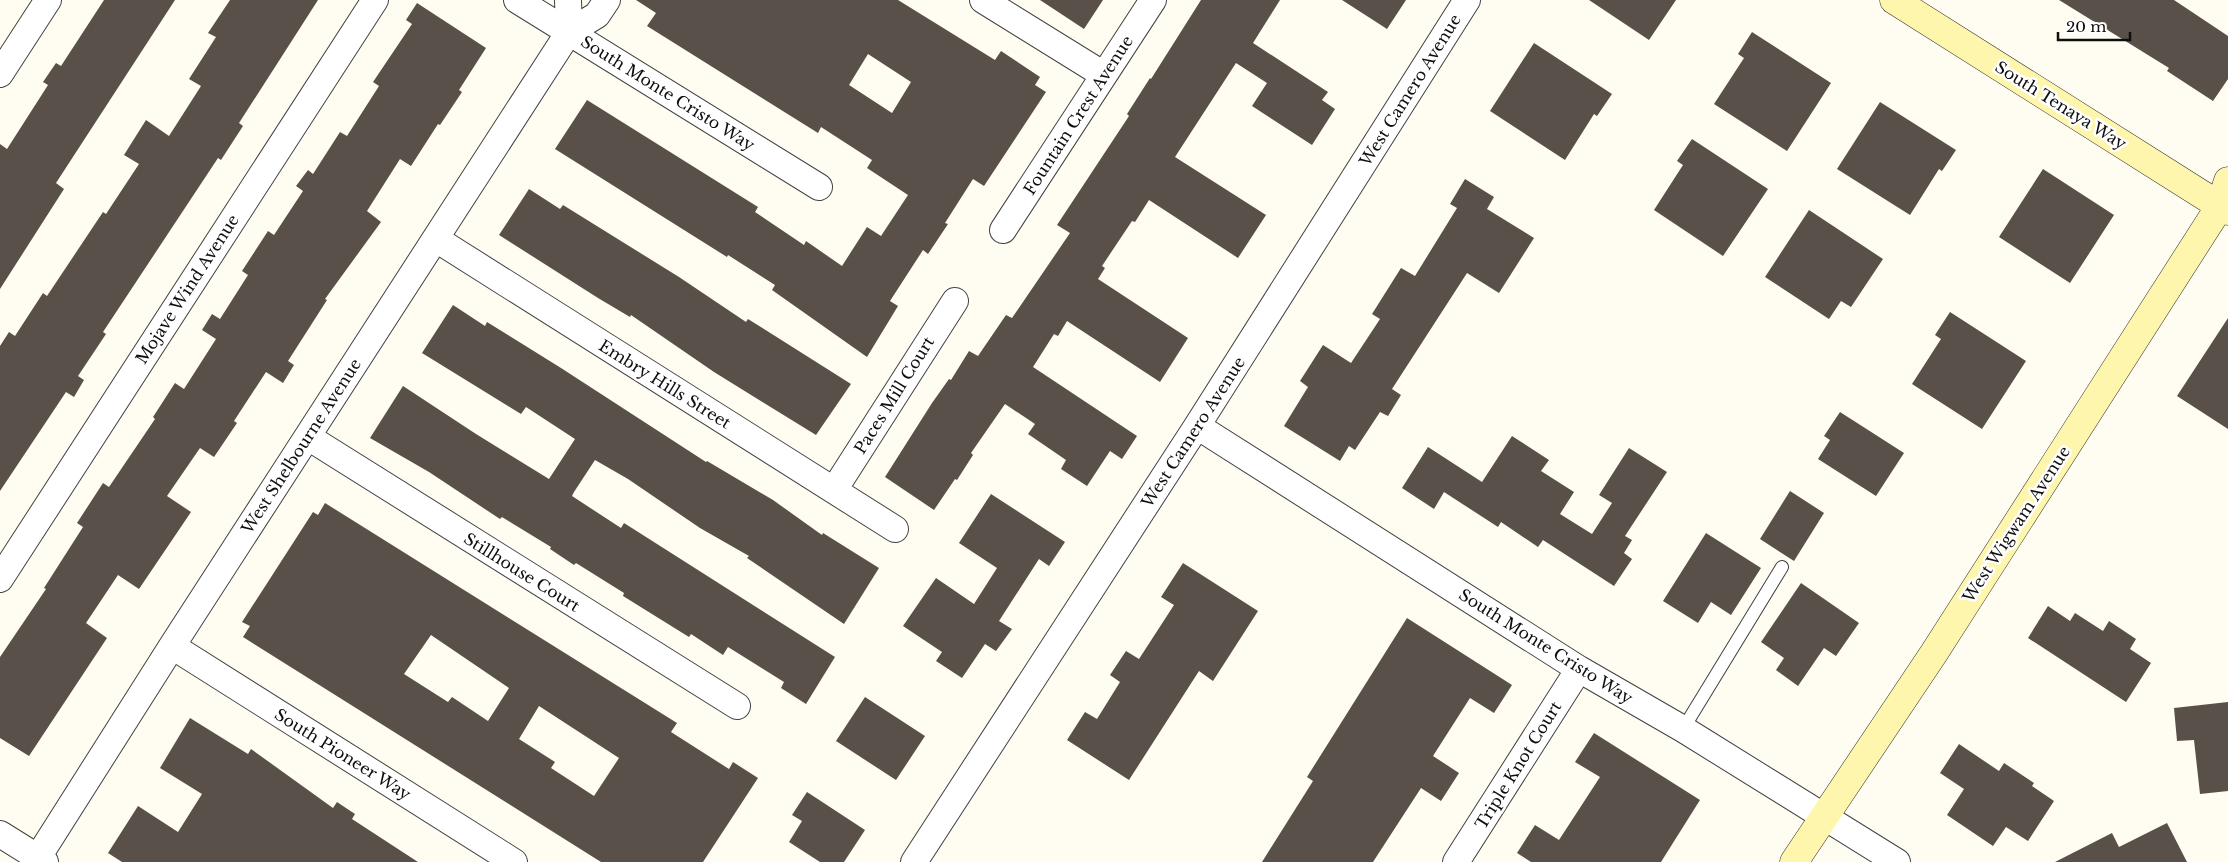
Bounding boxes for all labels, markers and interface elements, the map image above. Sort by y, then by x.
street label: West Camero Avenue [1354,10,1465,171]
scale bar [2058,10,2130,42]
text: 20 m [2066,17,2106,36]
street label: South Monte Cristo Way [577,31,759,155]
street label: Fountain Crest Avenue [1019,32,1137,198]
street label: South Tenaya Way [1992,56,2131,154]
street label: Mojave Wind Avenue [131,210,243,368]
street label: Paces Mill Court [850,333,938,457]
street label: Embry Hills Street [595,335,735,433]
street label: West Camero Avenue [1136,353,1249,512]
street label: West Shelbourne Avenue [236,355,365,538]
street label: West Wigwam Avenue [1957,442,2074,607]
street label: Stillhouse Court [460,528,584,616]
street label: South Monte Cristo Way [1455,584,1637,708]
street label: Triple Knot Court [1471,697,1565,833]
street label: South Pioneer Way [271,704,415,804]

